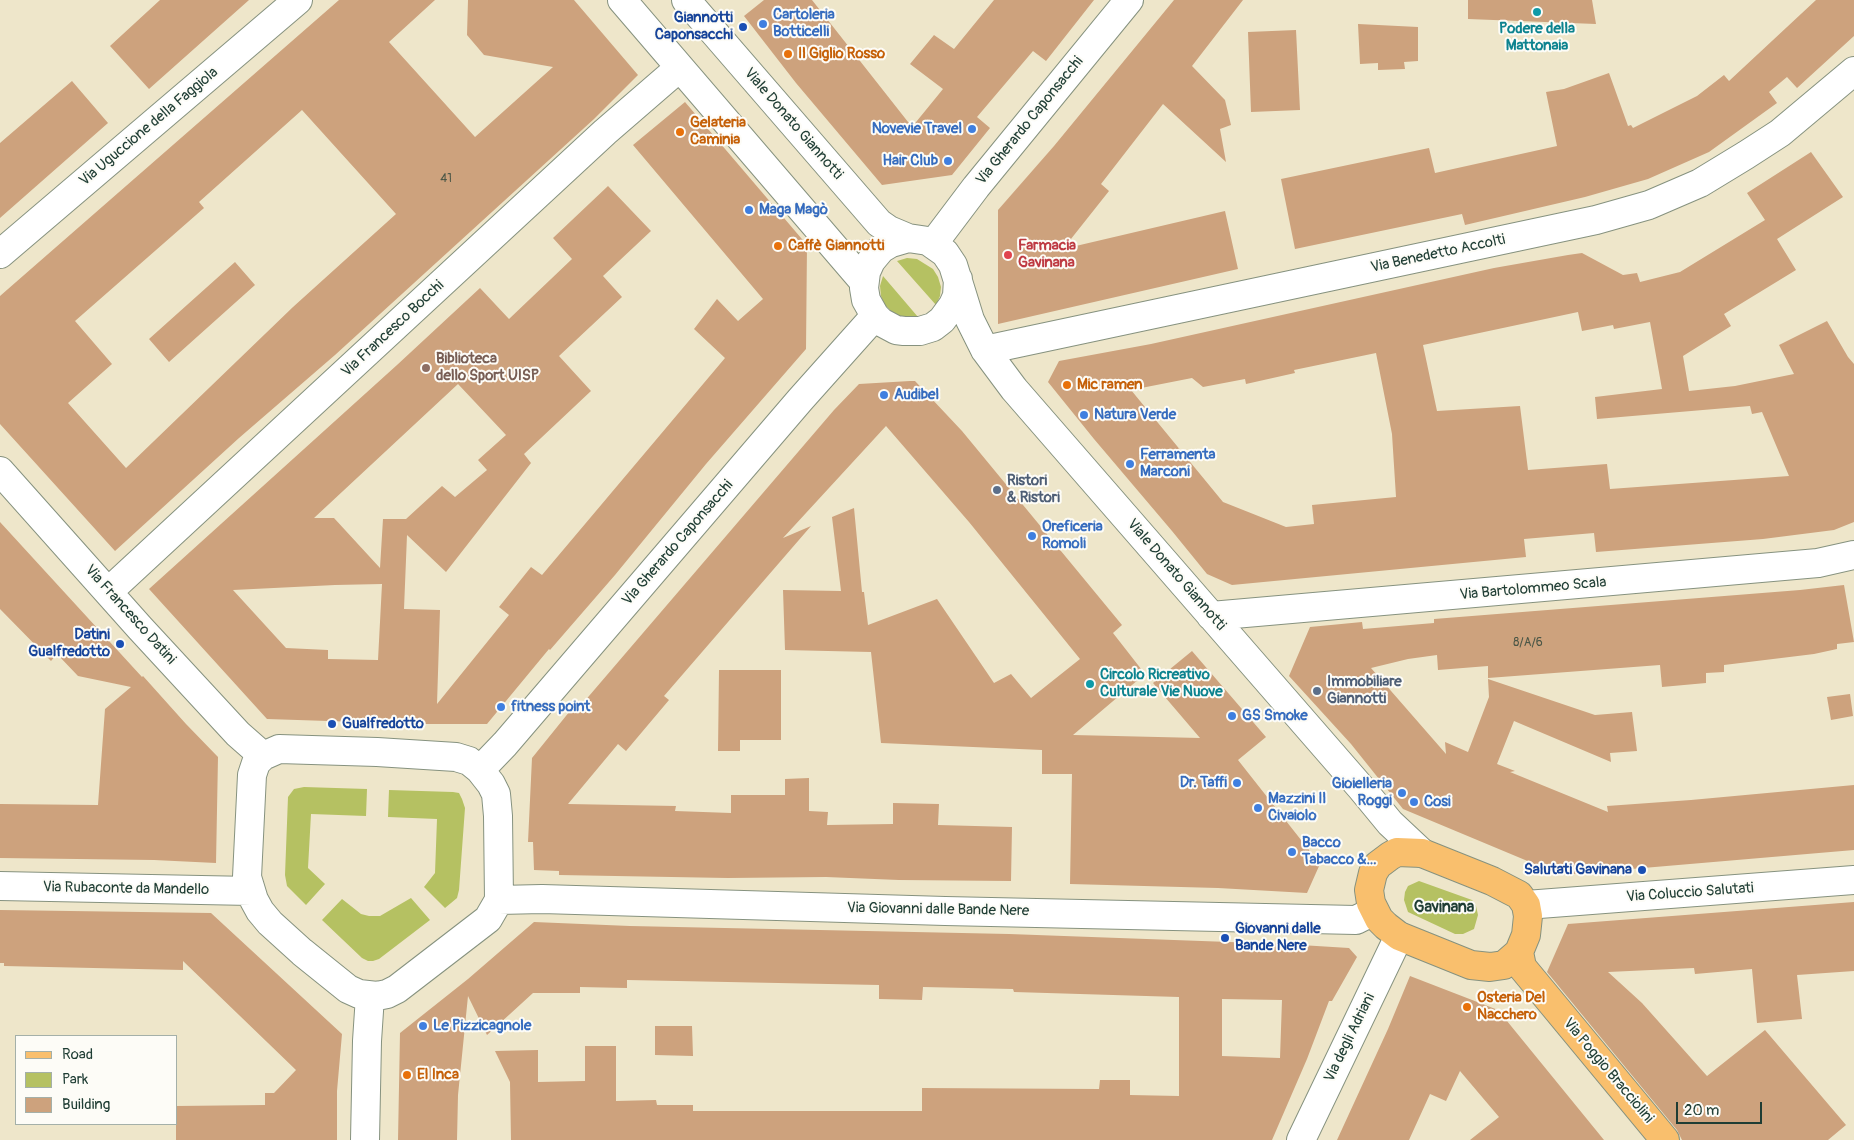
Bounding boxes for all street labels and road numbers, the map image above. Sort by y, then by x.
street label: Via Gherardo Caponsacchi [973,53,1087,189]
street label: Via Uguccione della Faggiola [76,64,222,190]
street label: Viale Donato Giannotti [740,65,846,183]
street label: Via Benedetto Accolti [1369,231,1507,277]
street label: Via Francesco Bocchi [338,277,448,381]
street label: Via Gherardo Caponsacchi [619,477,737,609]
street label: Viale Donato Giannotti [1123,516,1229,634]
street label: Via Francesco Datini [81,562,179,668]
street label: Via Bartolommeo Scala [1459,574,1607,604]
street label: Via Rubaconte da Mandello [43,879,209,899]
street label: Via Coluccio Salutati [1626,880,1754,906]
street label: Via Giovanni dalle Bande Nere [847,899,1029,921]
street label: Via degli Adriani [1321,991,1379,1085]
street label: Via Poggio Bracciolini [1559,1015,1657,1127]

